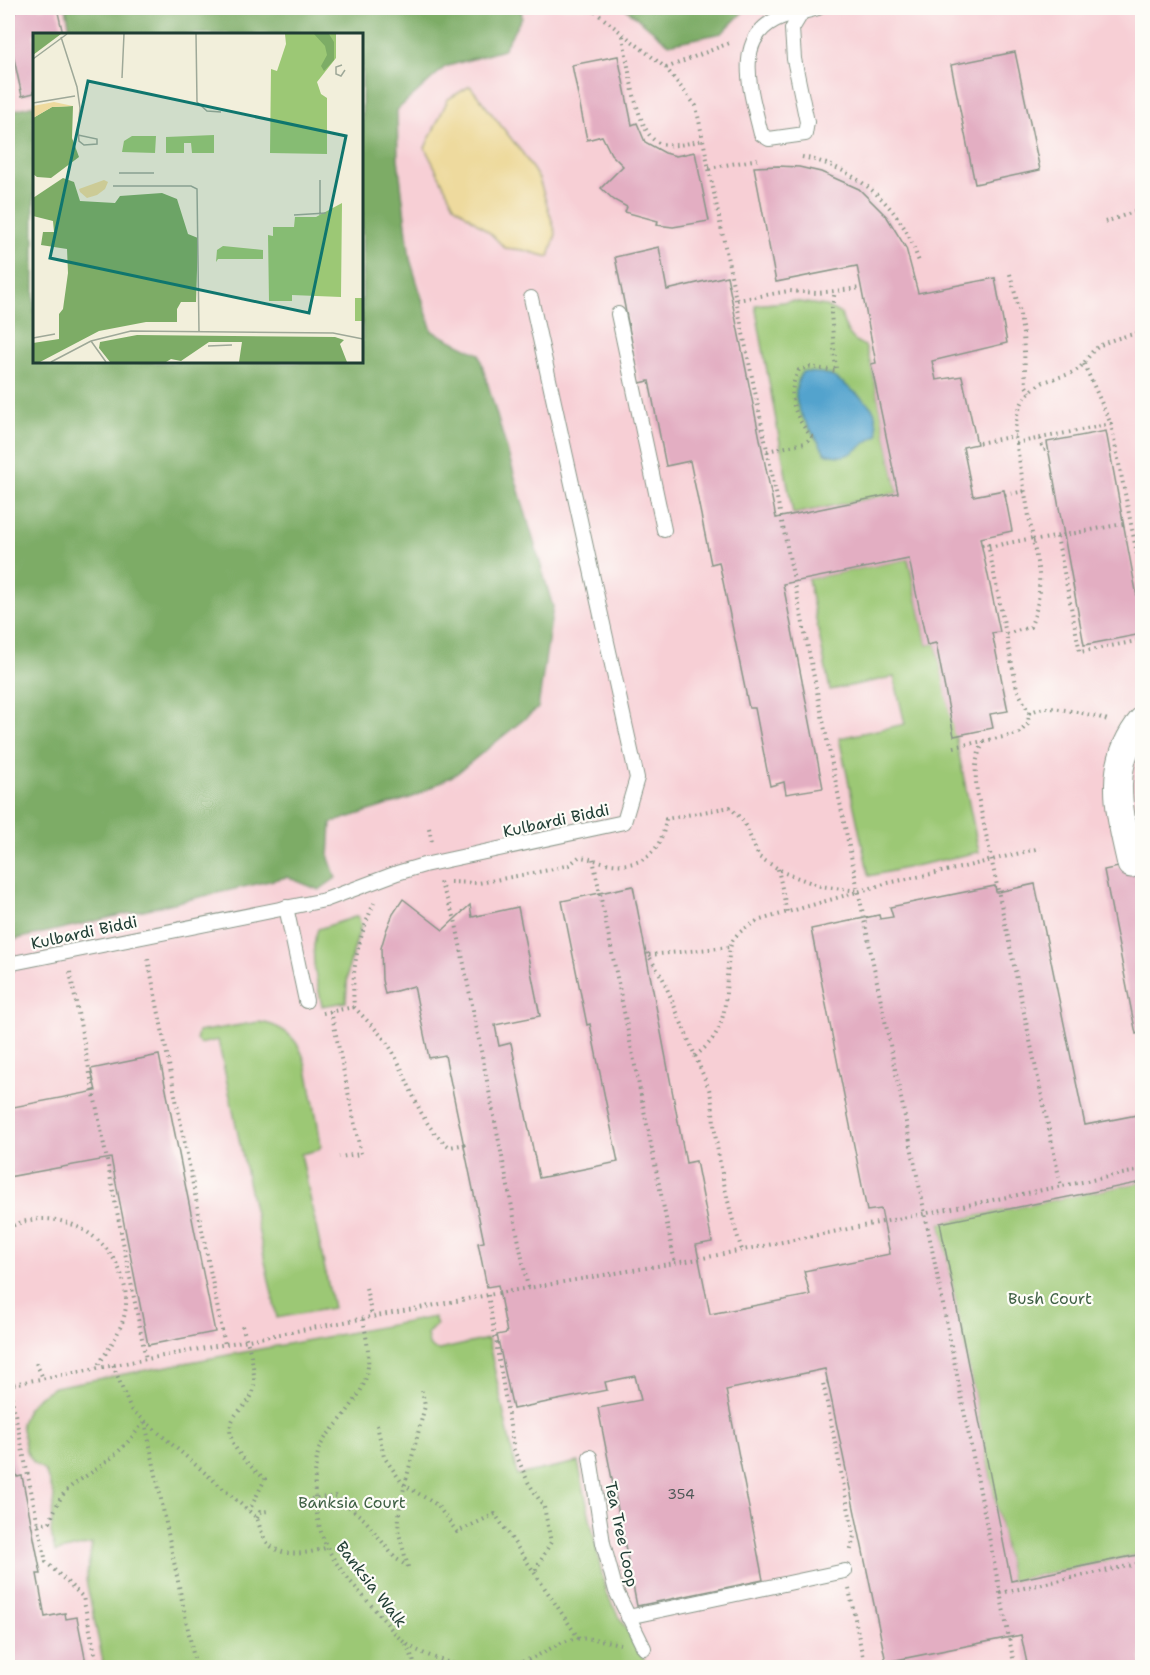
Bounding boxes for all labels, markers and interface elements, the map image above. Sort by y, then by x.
inset map [33,33,363,363]
street label: Kulbardi Biddi [501,799,611,842]
street label: Kulbardi Biddi [29,911,139,954]
park label: Bush Court [1008,1288,1092,1309]
street label: Tea Tree Loop [600,1479,643,1589]
house number: 354 [667,1485,695,1503]
park label: Banksia Court [298,1492,406,1513]
street label: Banksia Walk [331,1537,412,1632]

